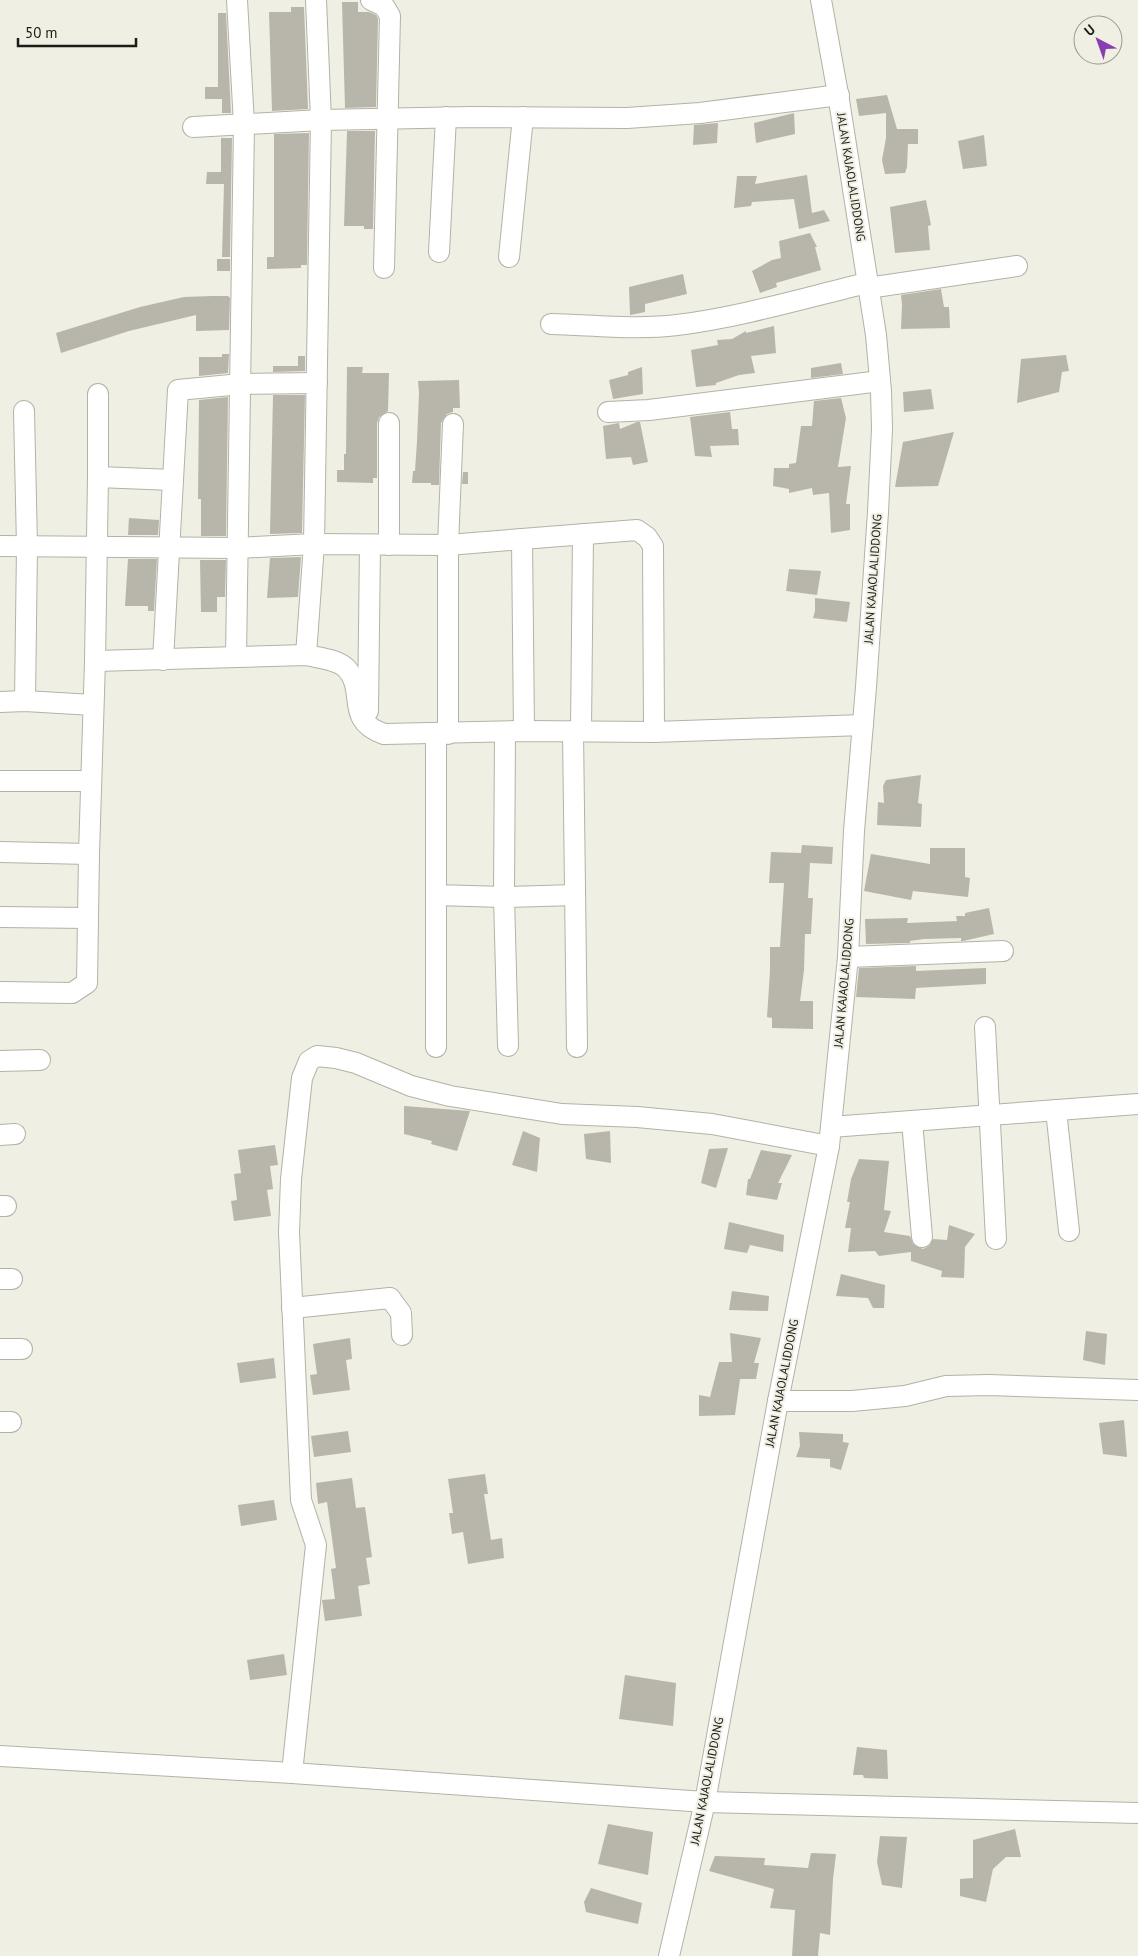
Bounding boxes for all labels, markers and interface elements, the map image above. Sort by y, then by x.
scale bar [18,15,135,47]
north arrow [1073,15,1123,65]
text: U [1080,21,1099,40]
text: 50 m [25,23,58,42]
street label: JALAN KAJAOLALIDDONG [834,111,869,242]
street label: JALAN KAJAOLALIDDONG [860,514,885,645]
street label: JALAN KAJAOLALIDDONG [830,918,857,1049]
street label: JALAN KAJAOLALIDDONG [762,1318,801,1449]
street label: JALAN KAJAOLALIDDONG [687,1716,726,1847]

